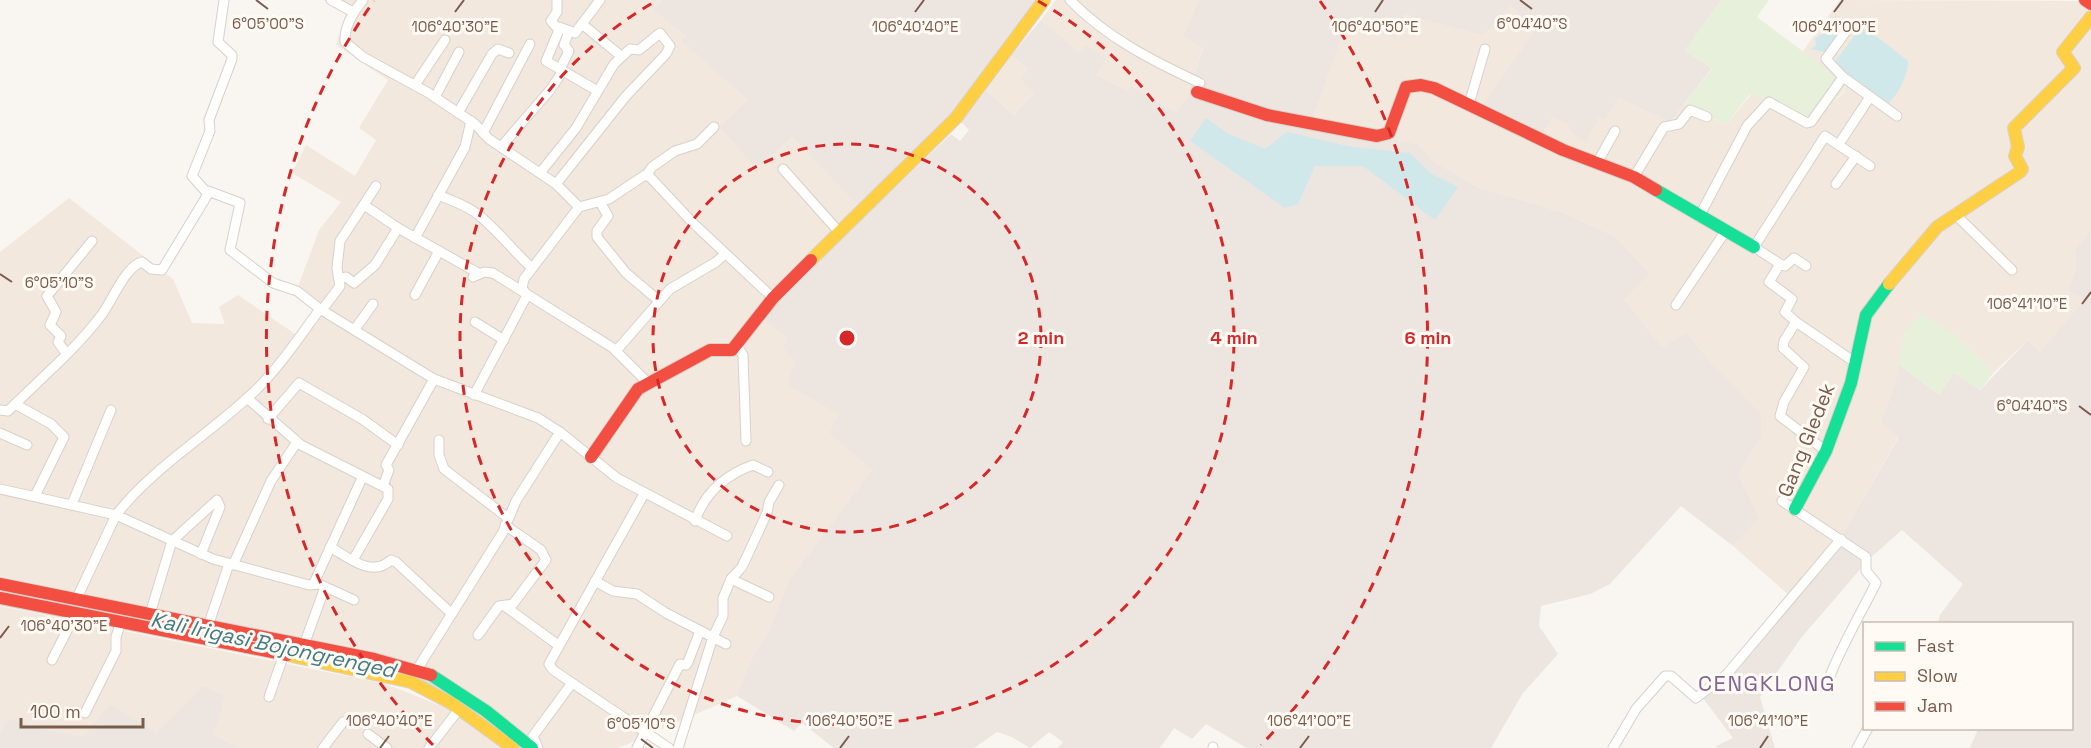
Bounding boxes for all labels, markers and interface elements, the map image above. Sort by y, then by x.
text: 6°05'00"S [232,14,304,33]
text: 6°04'40"S [1496,14,1568,33]
text: 106°40'30"E [411,17,499,36]
text: 106°40'40"E [872,17,958,36]
text: 106°40'50"E [1332,17,1418,36]
text: 106°41'00"E [1792,17,1876,36]
text: 6°05'10"S [25,273,93,292]
text: 106°41'10"E [1987,294,2067,313]
text: 2 min [1018,326,1064,349]
text: 4 min [1210,326,1258,349]
text: 6 min [1405,326,1451,349]
centre of rings [837,328,857,348]
street label: Gang Gledek [1771,379,1841,501]
text: 6°04'40"S [1996,396,2068,415]
water label: Kali Irigasi Bojongrenged [148,605,400,684]
text: 106°40'30"E [20,616,108,635]
legend [1863,622,2073,730]
text: Fast [1917,634,1954,657]
text: Slow [1917,664,1958,687]
district label: CENGKLONG [1698,669,1836,697]
scale bar [21,691,142,729]
text: Jam [1917,694,1953,717]
text: 100 m [30,700,81,723]
text: 106°40'40"E [346,711,432,730]
text: 106°40'50"E [806,711,892,730]
text: 106°41'00"E [1267,711,1351,730]
text: 106°41'10"E [1728,711,1808,730]
text: 6°05'10"S [607,714,675,733]

